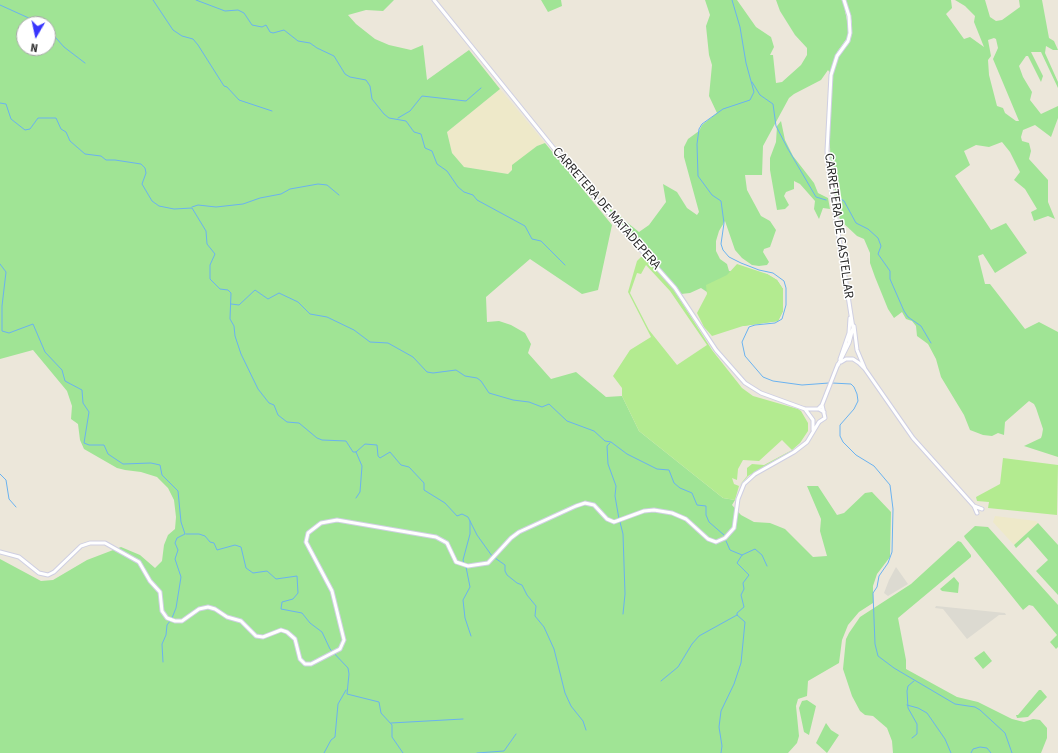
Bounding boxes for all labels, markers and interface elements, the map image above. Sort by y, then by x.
north arrow [16,16,56,56]
text: N [29,39,39,55]
street label: CARRETERA DE MATADEPERA [549,145,663,273]
street label: CARRETERA DE CASTELLAR [820,152,856,300]

